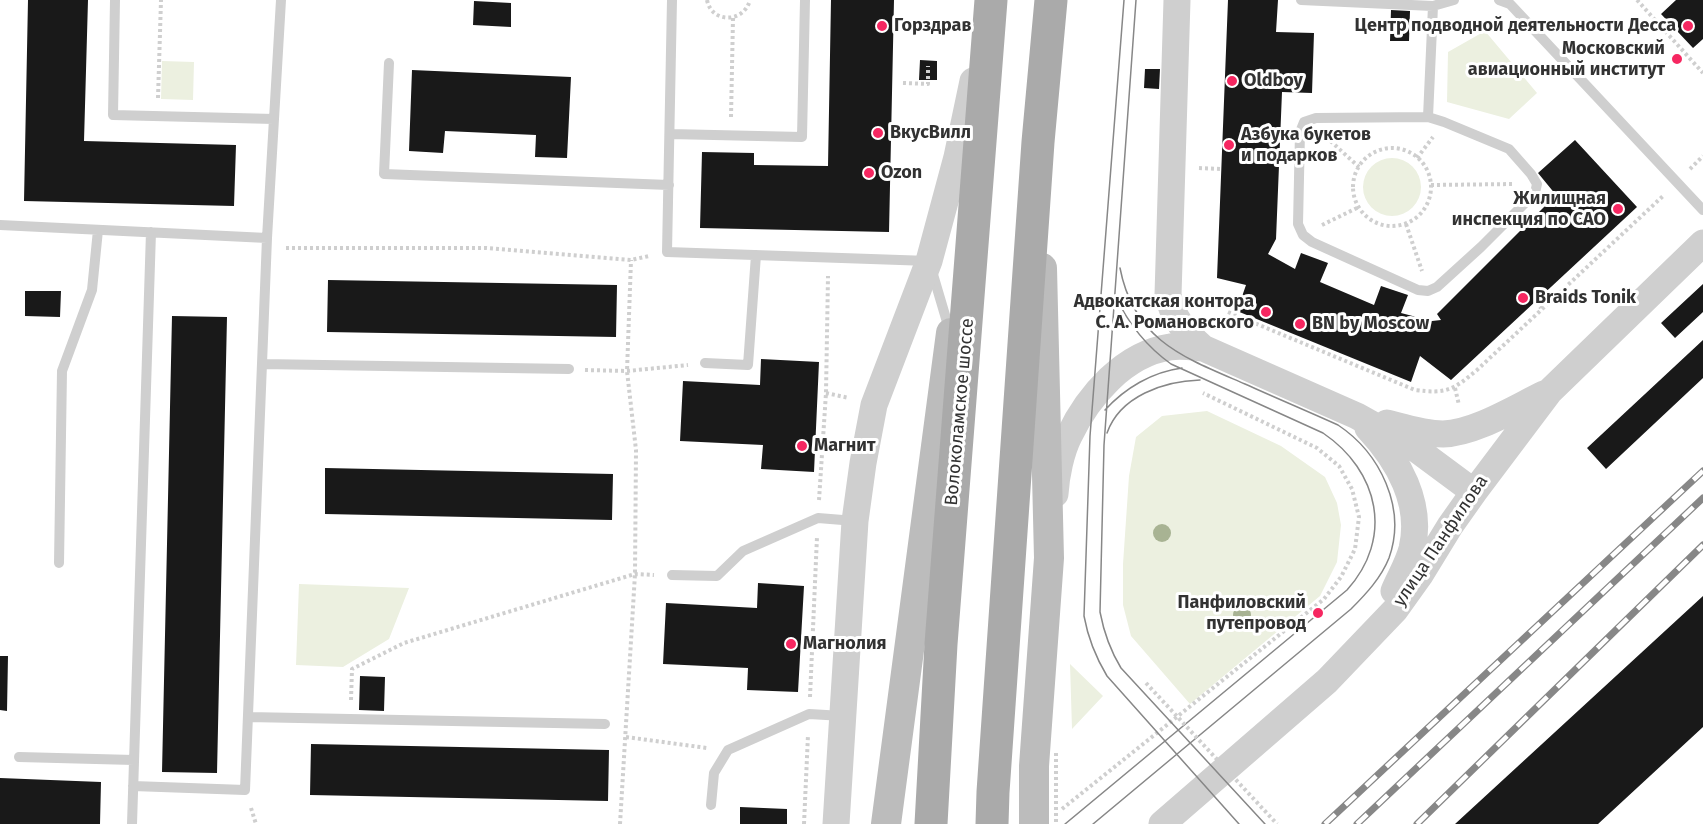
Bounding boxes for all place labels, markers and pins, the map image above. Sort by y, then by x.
place label: Горздрав [894,15,971,37]
place label: Центр подводной деятельности Десса [1355,15,1676,37]
marker: Горздрав [875,19,889,33]
marker: Центр подводной деятельности Десса [1681,19,1695,33]
place label: Московский авиационный институт [1468,38,1665,80]
marker: Московский авиационный институт [1670,52,1684,66]
place label: Oldboy [1244,70,1303,92]
marker: Oldboy [1225,74,1239,88]
place label: ВкусВилл [890,122,971,144]
place label: Азбука букетов и подарков [1241,124,1371,166]
marker: ВкусВилл [871,126,885,140]
marker: Азбука букетов и подарков [1222,138,1236,152]
place label: Ozon [881,162,922,184]
marker: Ozon [862,166,876,180]
place label: Жилищная инспекция по САО [1452,188,1606,230]
marker: Жилищная инспекция по САО [1611,202,1625,216]
place label: Braids Tonik [1535,287,1636,309]
place label: Адвокатская контора С. А. Романовского [1074,291,1254,334]
marker: Braids Tonik [1516,291,1530,305]
marker: Адвокатская контора С. А. Романовского [1259,305,1273,319]
place label: BN by Moscow [1312,313,1429,335]
marker: BN by Moscow [1293,317,1307,331]
place label: Магнит [814,435,875,457]
marker: Магнит [795,439,809,453]
place label: Панфиловский путепровод [1177,592,1306,634]
marker: Панфиловский путепровод [1311,606,1325,620]
place label: Магнолия [803,633,887,655]
marker: Магнолия [784,637,798,651]

